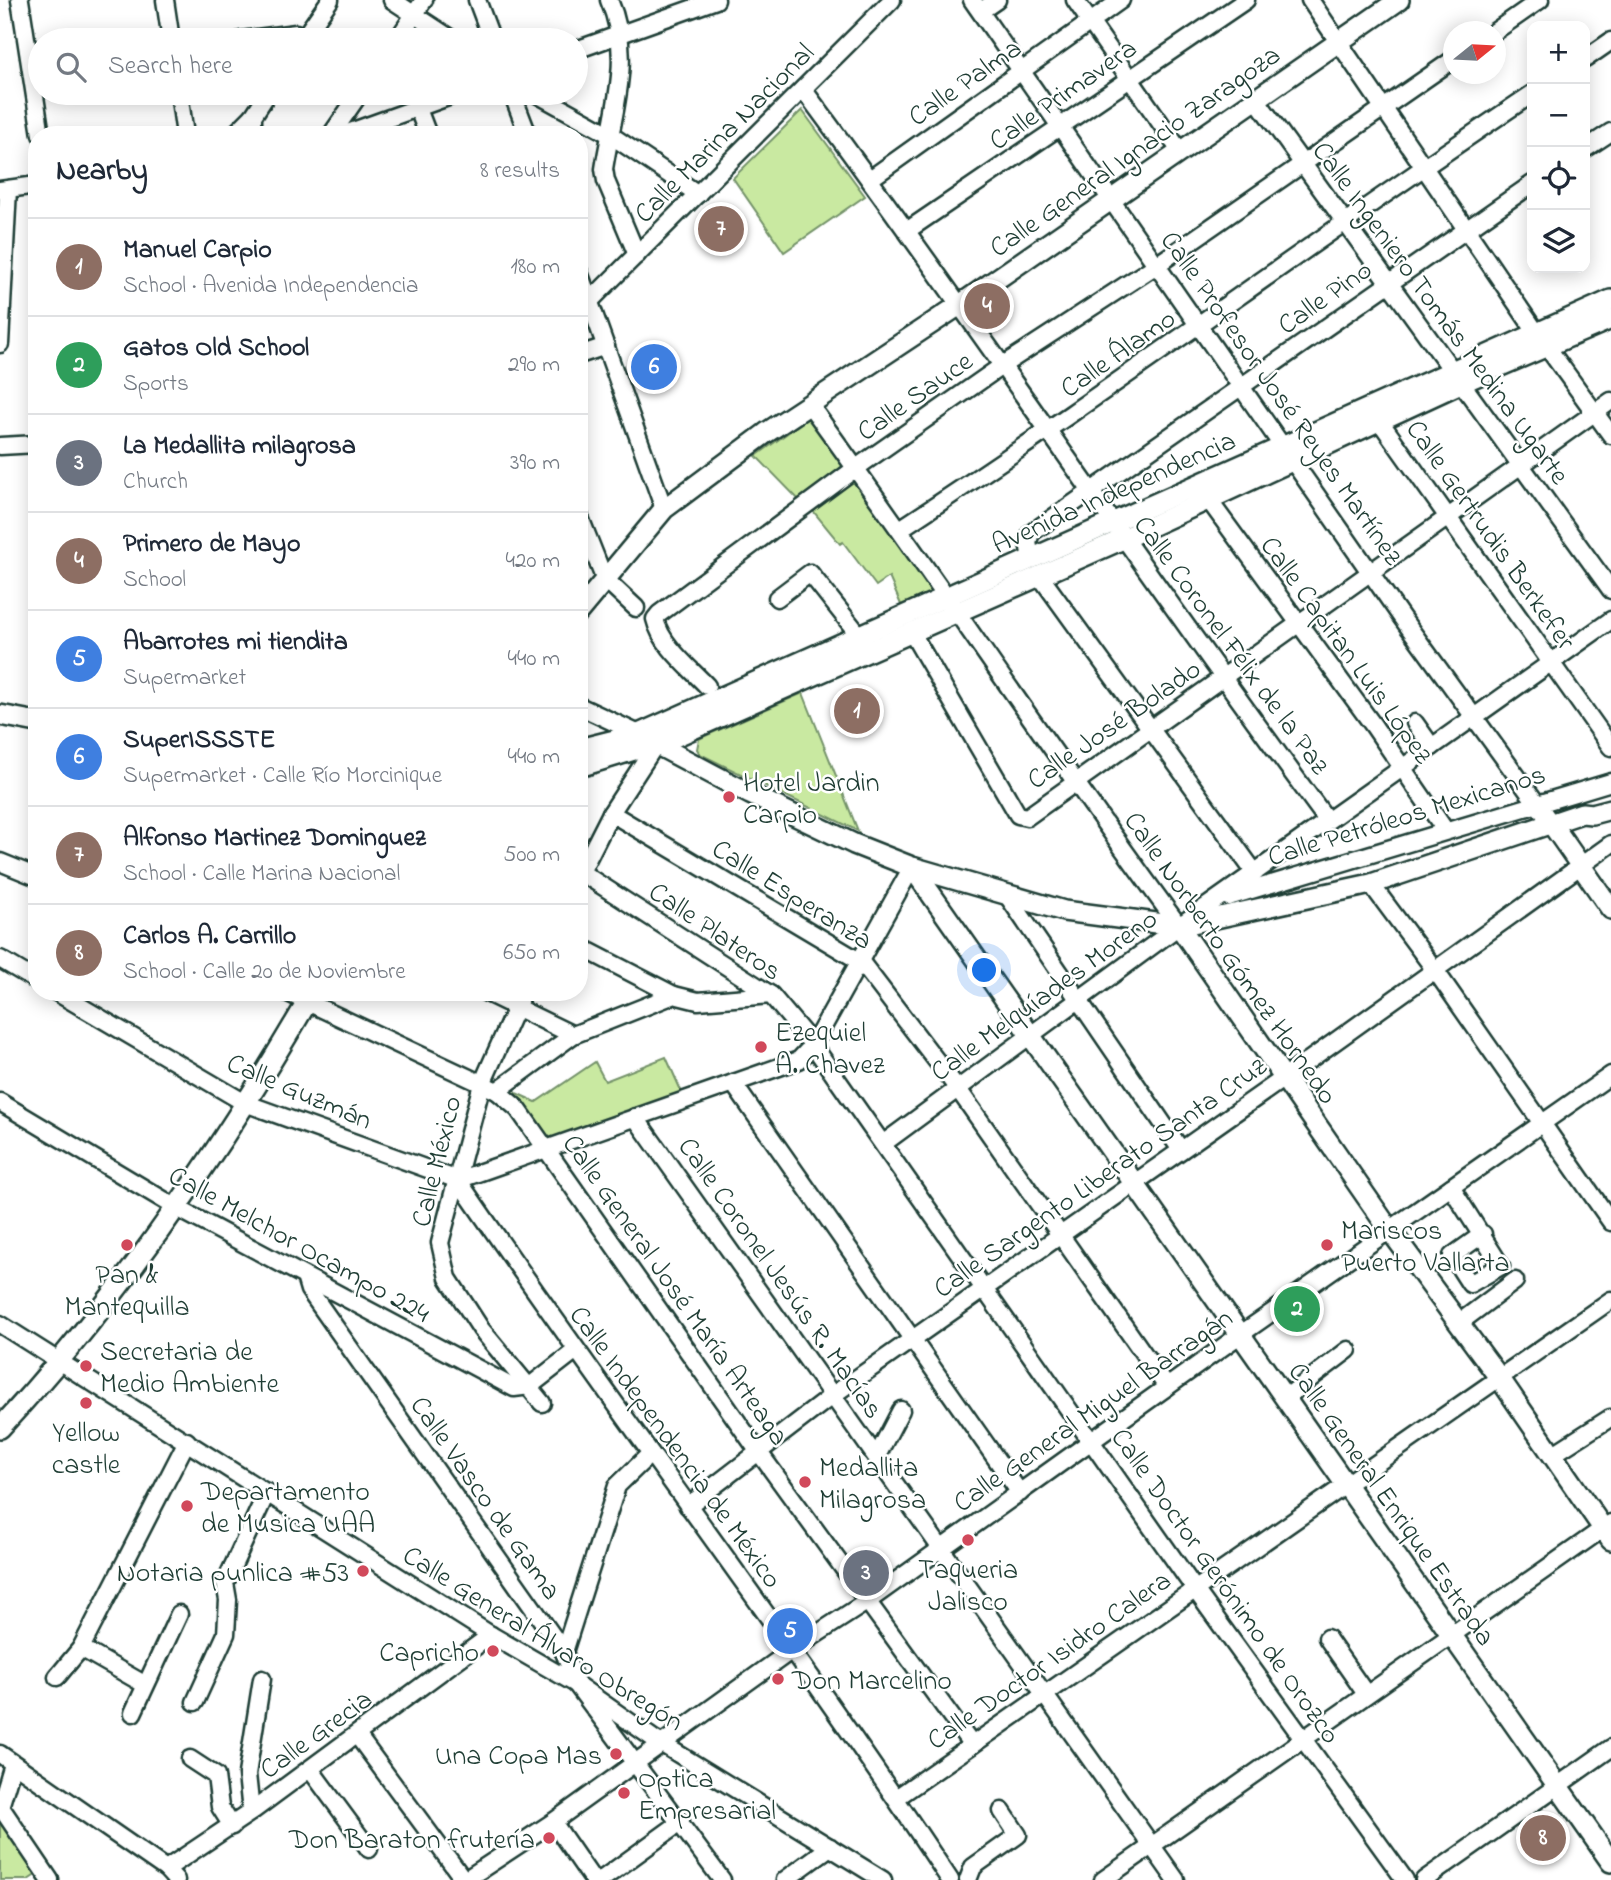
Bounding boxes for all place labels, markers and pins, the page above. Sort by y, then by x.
pin: 7 [698,203,744,255]
pin: 4 [964,280,1010,332]
pin: 6 [631,341,677,393]
pin: 1 [834,685,880,737]
place label: Hotel Jardin Carpio [743,764,880,837]
marker: Hotel Jardin Carpio [721,789,737,805]
place label: Ezequiel A. Chavez [775,1014,885,1087]
marker: Ezequiel A. Chavez [753,1039,769,1055]
place label: Mariscos Puerto Vallarta [1341,1212,1510,1285]
marker: Pan & Mantequilla [119,1237,135,1253]
marker: Mariscos Puerto Vallarta [1319,1237,1335,1253]
place label: Pan & Mantequilla [64,1256,190,1329]
pin: 2 [1274,1283,1320,1335]
place label: Secretaria de Medio Ambiente [100,1333,279,1406]
marker: Secretaria de Medio Ambiente [78,1358,94,1374]
marker: Yellow castle [78,1395,94,1411]
place label: Yellow castle [52,1414,121,1487]
place label: Medallita Milagrosa [819,1449,926,1522]
place label: Departamento de Musica UAA [200,1473,375,1546]
marker: Medallita Milagrosa [797,1474,813,1490]
marker: Departamento de Musica UAA [179,1498,195,1514]
marker: Taqueria Jalisco [960,1532,976,1548]
pin: 3 [843,1547,889,1599]
place label: Taqueria Jalisco [918,1551,1018,1624]
place label: Notaria punlica #53 [117,1554,349,1595]
marker: Notaria punlica #53 [355,1563,371,1579]
pin: 5 [767,1605,813,1657]
place label: Capricho [379,1634,479,1675]
marker: Capricho [485,1643,501,1659]
place label: Don Marcelino [791,1662,952,1703]
marker: Don Marcelino [770,1671,786,1687]
place label: Una Copa Mas [435,1737,602,1778]
marker: Una Copa Mas [608,1746,624,1762]
place label: Optica Empresarial [638,1760,776,1833]
marker: Optica Empresarial [616,1785,632,1801]
pin: 8 [1520,1812,1566,1864]
place label: Don Baraton frutería [288,1821,535,1862]
marker: Don Baraton frutería [541,1830,557,1846]

